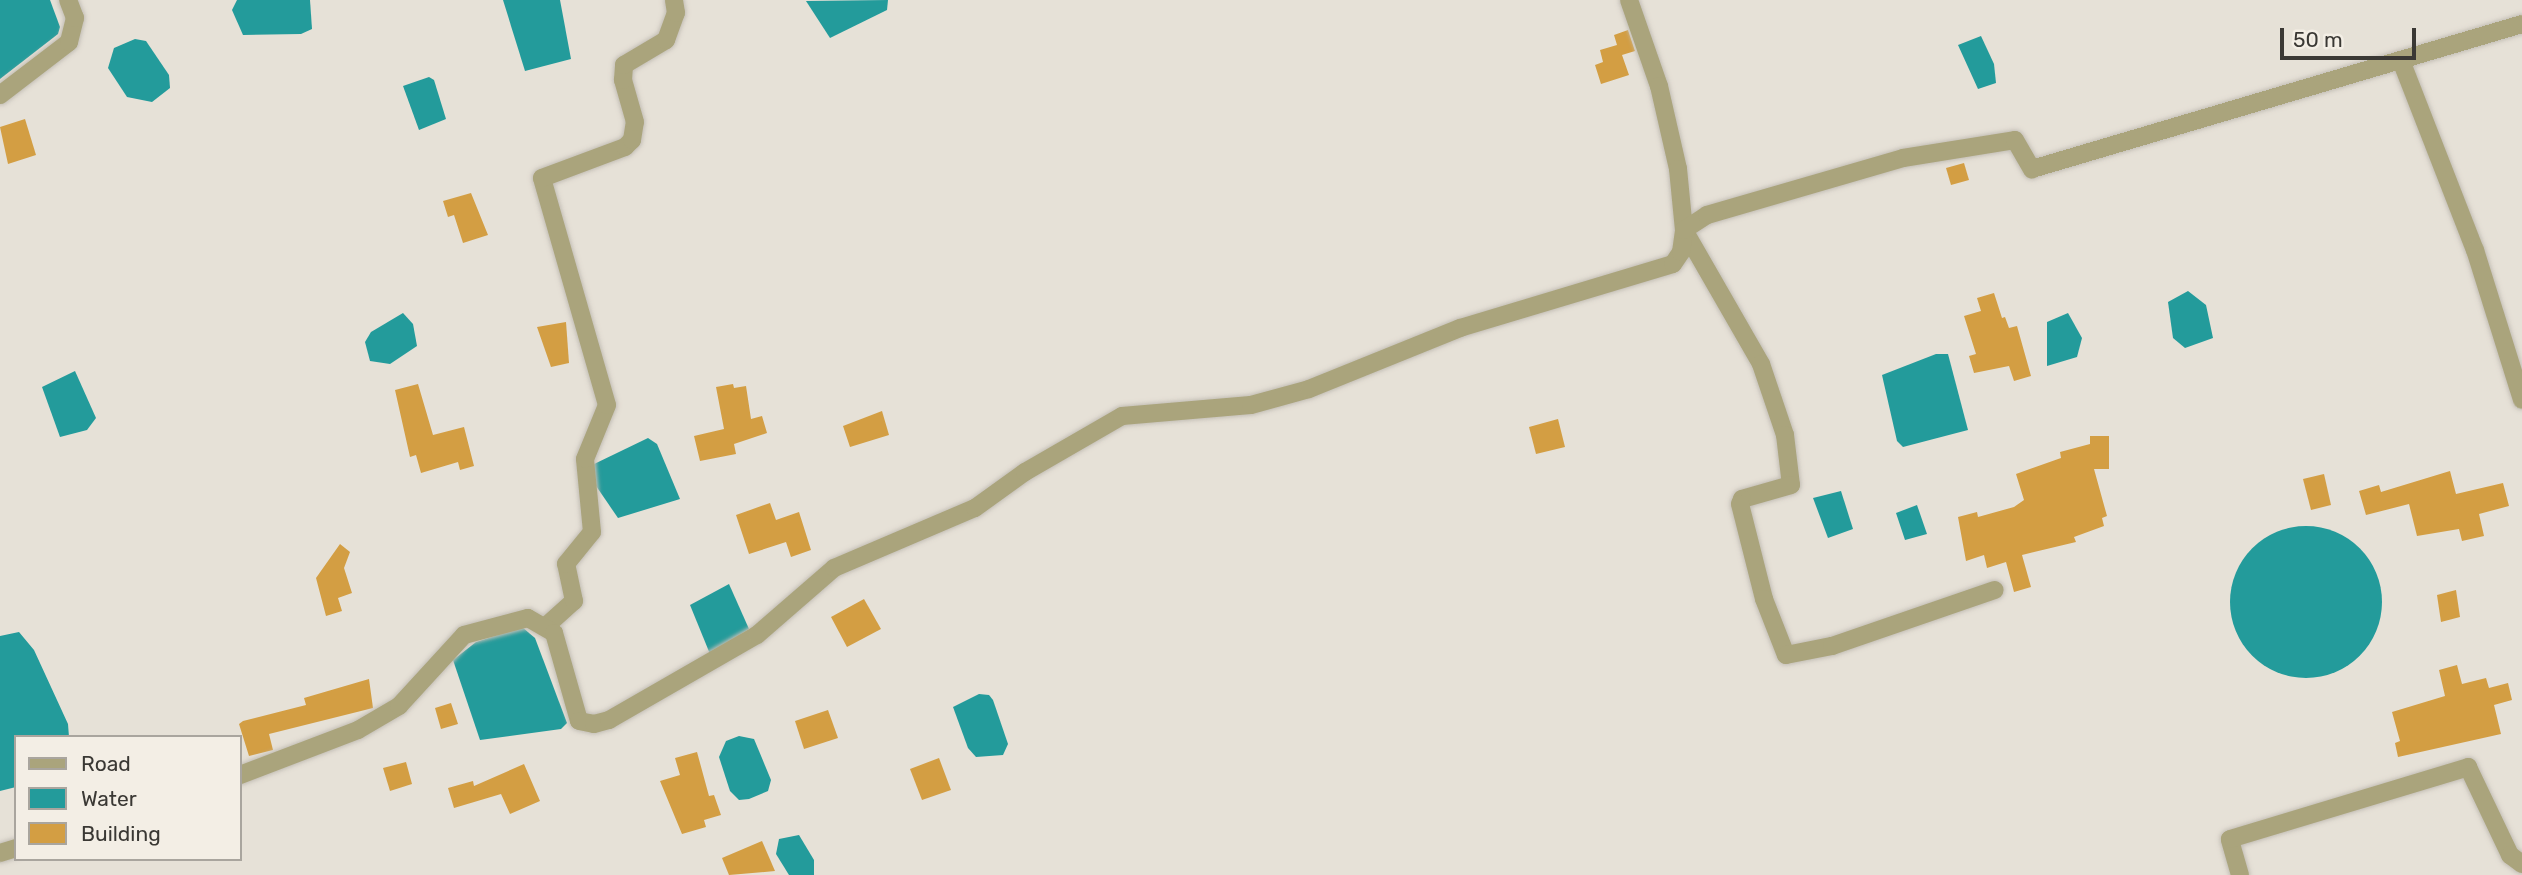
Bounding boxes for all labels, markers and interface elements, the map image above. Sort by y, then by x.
scale bar [2284,14,2420,58]
text: 50 m [2293,27,2343,52]
legend [14,735,242,861]
text: Road [81,751,131,776]
text: Water [81,786,137,811]
text: Building [81,821,161,846]

